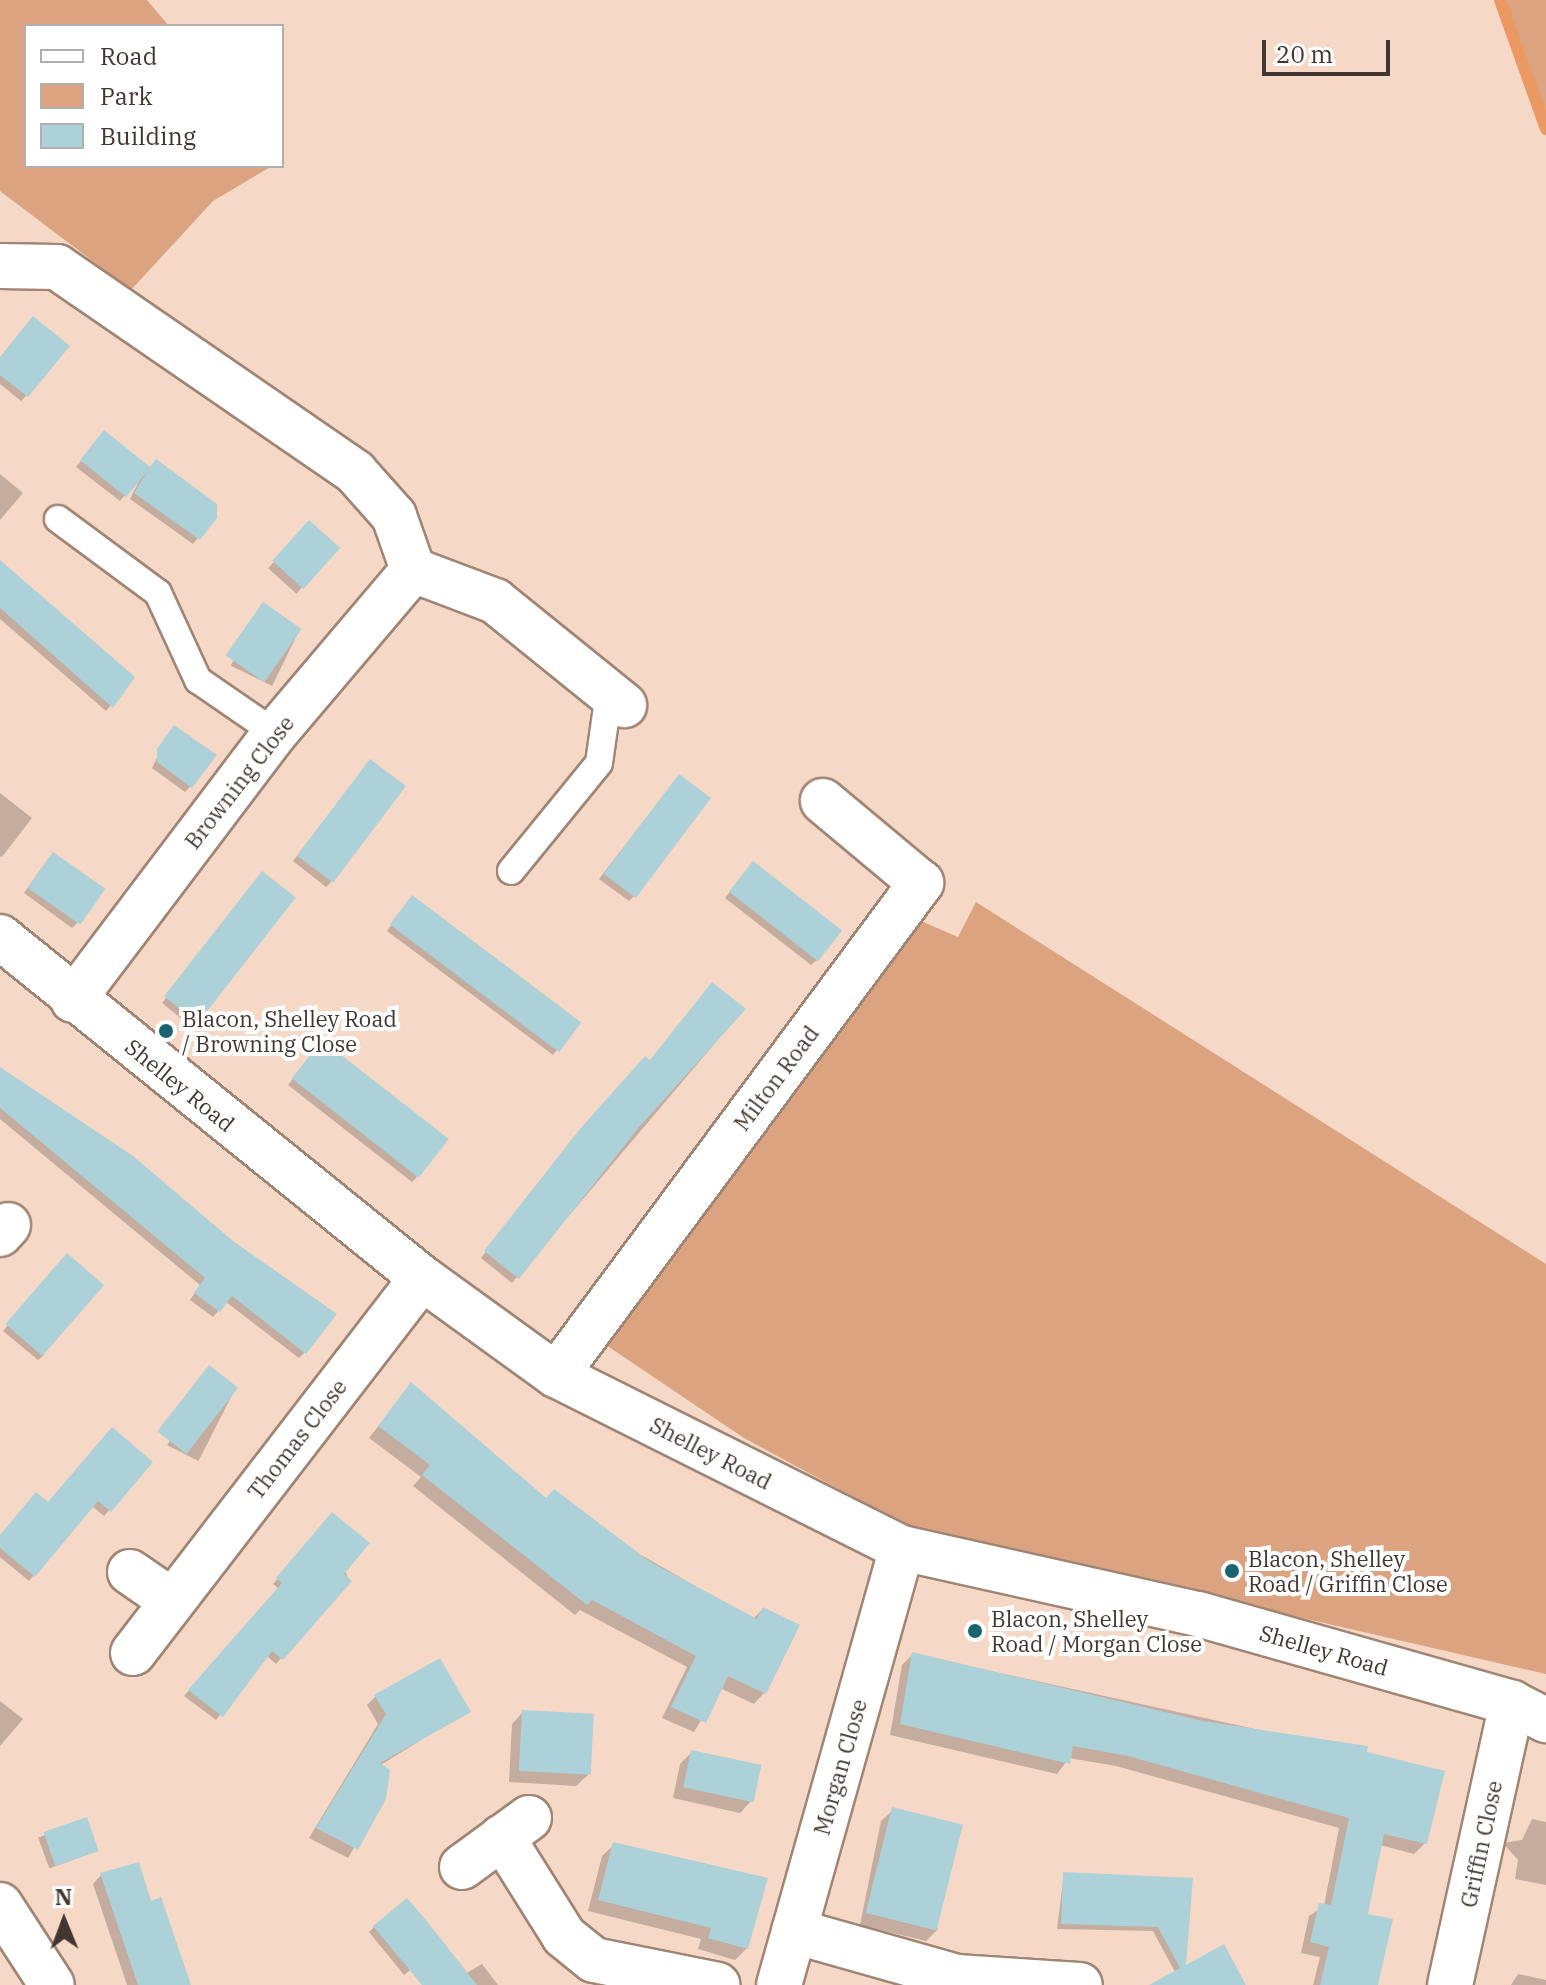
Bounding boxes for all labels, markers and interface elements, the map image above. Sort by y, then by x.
legend [24,24,284,168]
scale bar [1266,24,1394,74]
text: 20 m [1276,38,1333,70]
text: Road [100,40,157,72]
text: Park [100,80,152,112]
text: Building [100,120,196,152]
street label: Browning Close [179,710,299,854]
place label: Blacon, Shelley Road / Browning Close [182,1005,397,1056]
street label: Milton Road [728,1020,824,1136]
marker: Blacon, Shelley Road / Browning Close [157,1022,175,1040]
street label: Shelley Road [120,1033,240,1137]
street label: Thomas Close [242,1374,352,1504]
street label: Shelley Road [646,1411,776,1495]
place label: Blacon, Shelley Road / Griffin Close [1248,1545,1448,1596]
marker: Blacon, Shelley Road / Griffin Close [1223,1562,1241,1580]
place label: Blacon, Shelley Road / Morgan Close [991,1605,1202,1656]
street label: Shelley Road [1257,1619,1391,1681]
marker: Blacon, Shelley Road / Morgan Close [966,1622,984,1640]
street label: Morgan Close [808,1696,872,1838]
street label: Griffin Close [1455,1778,1507,1910]
north arrow [24,1881,104,1961]
text: N [55,1882,73,1911]

